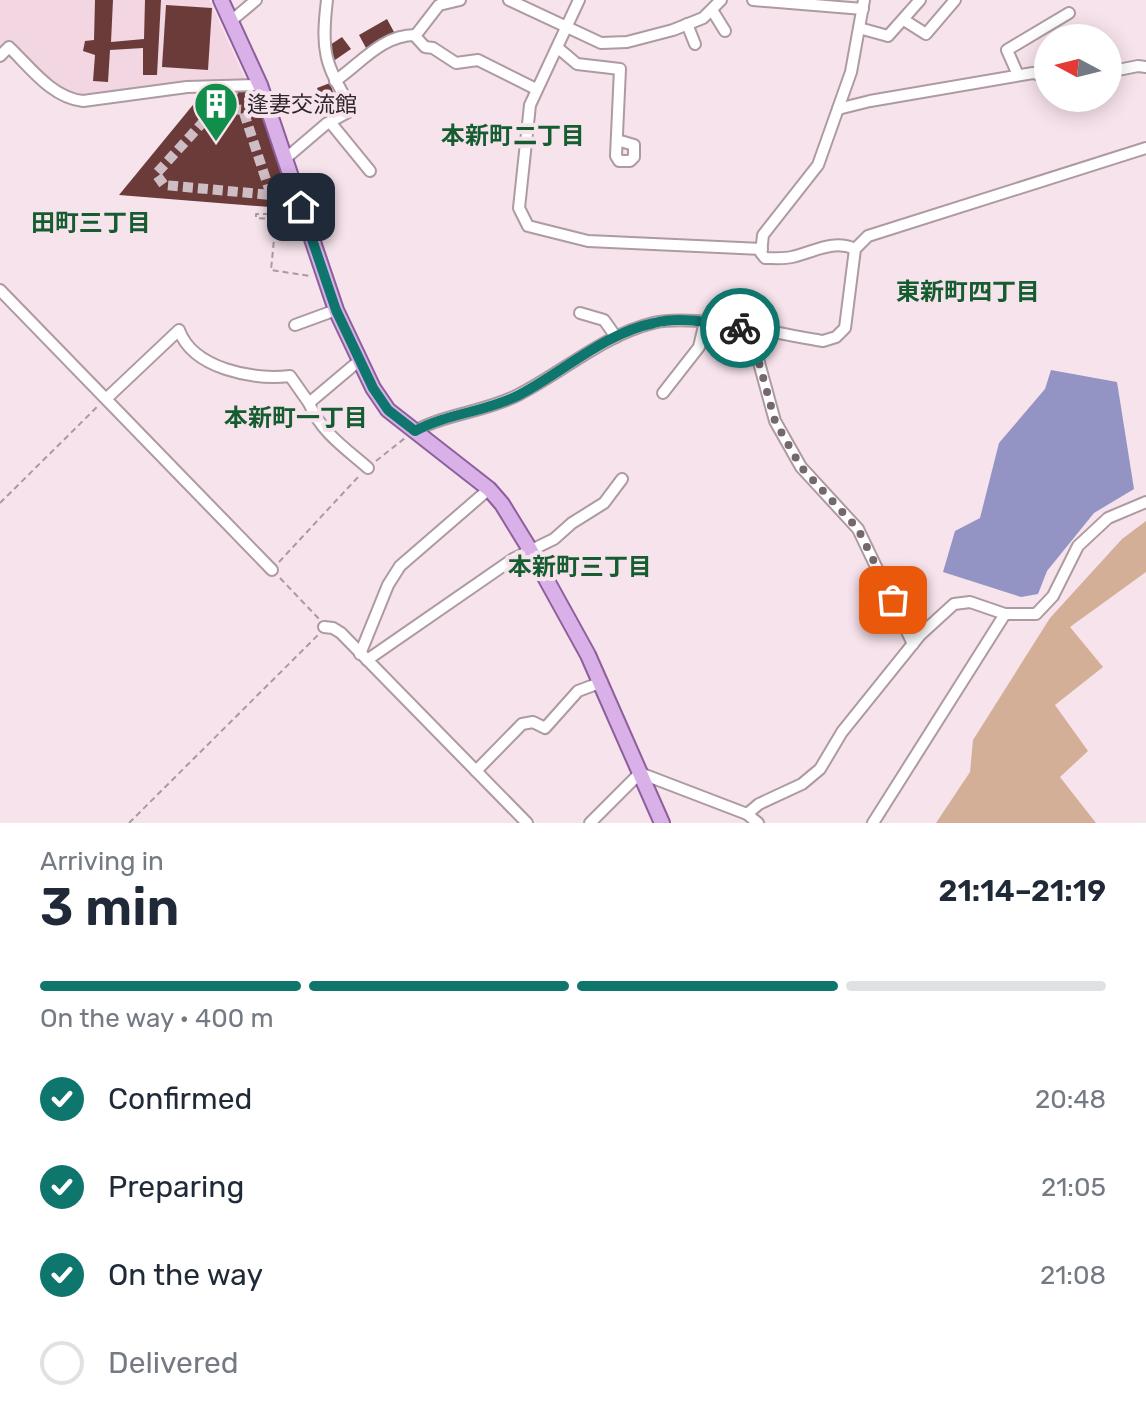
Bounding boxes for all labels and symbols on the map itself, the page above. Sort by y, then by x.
north arrow [1034,24,1122,112]
building icon: 逢妻交流館 [192,80,240,143]
place label: 逢妻交流館 [247,91,357,118]
district label: 本新町二丁目 [441,122,585,150]
pin [267,173,335,241]
district label: 田町三丁目 [31,209,151,237]
district label: 東新町四丁目 [896,278,1040,306]
courier [700,288,780,368]
district label: 本新町一丁目 [224,404,368,432]
district label: 本新町三丁目 [508,553,652,581]
pin [859,566,927,634]

